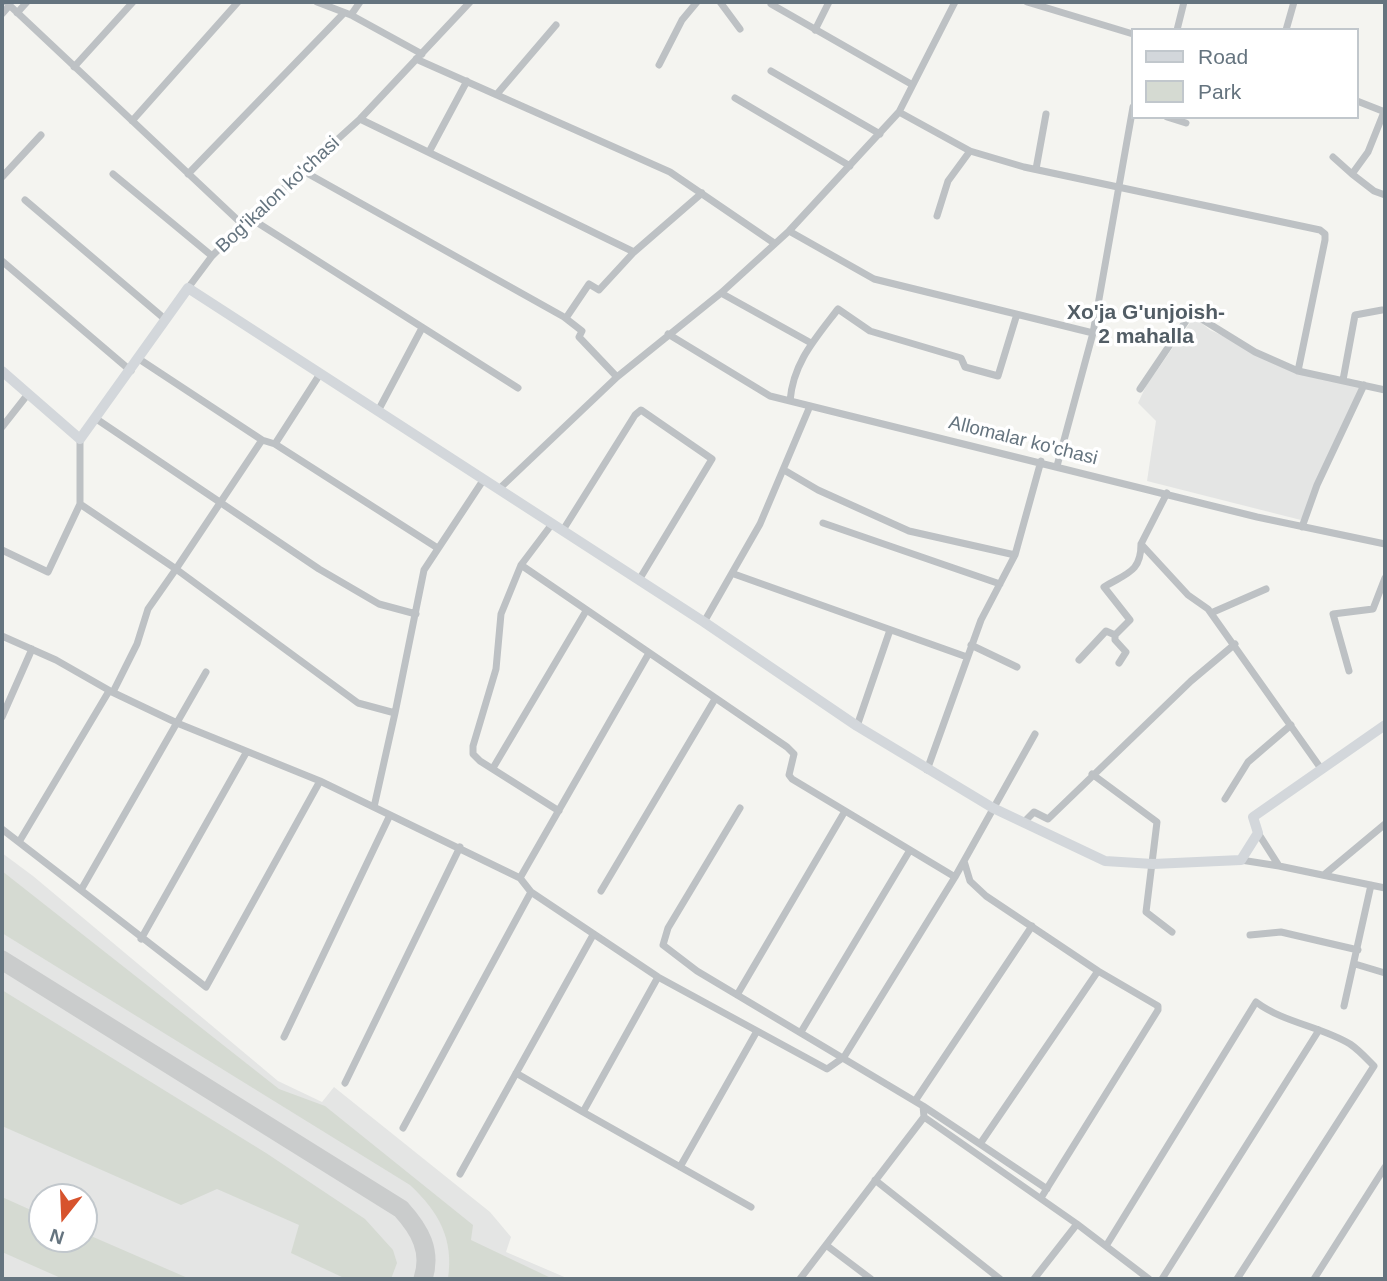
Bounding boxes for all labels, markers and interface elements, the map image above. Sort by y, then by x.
legend [1132,28,1359,119]
text: Road [1198,45,1248,68]
text: Park [1198,80,1241,103]
street label: Bog'ikalon ko'chasi [212,132,344,258]
district label: Xo'ja G'unjoish- 2 mahalla [1067,300,1225,350]
street label: Allomalar ko'chasi [946,411,1100,471]
north arrow [28,1183,98,1253]
text: N [47,1224,67,1249]

